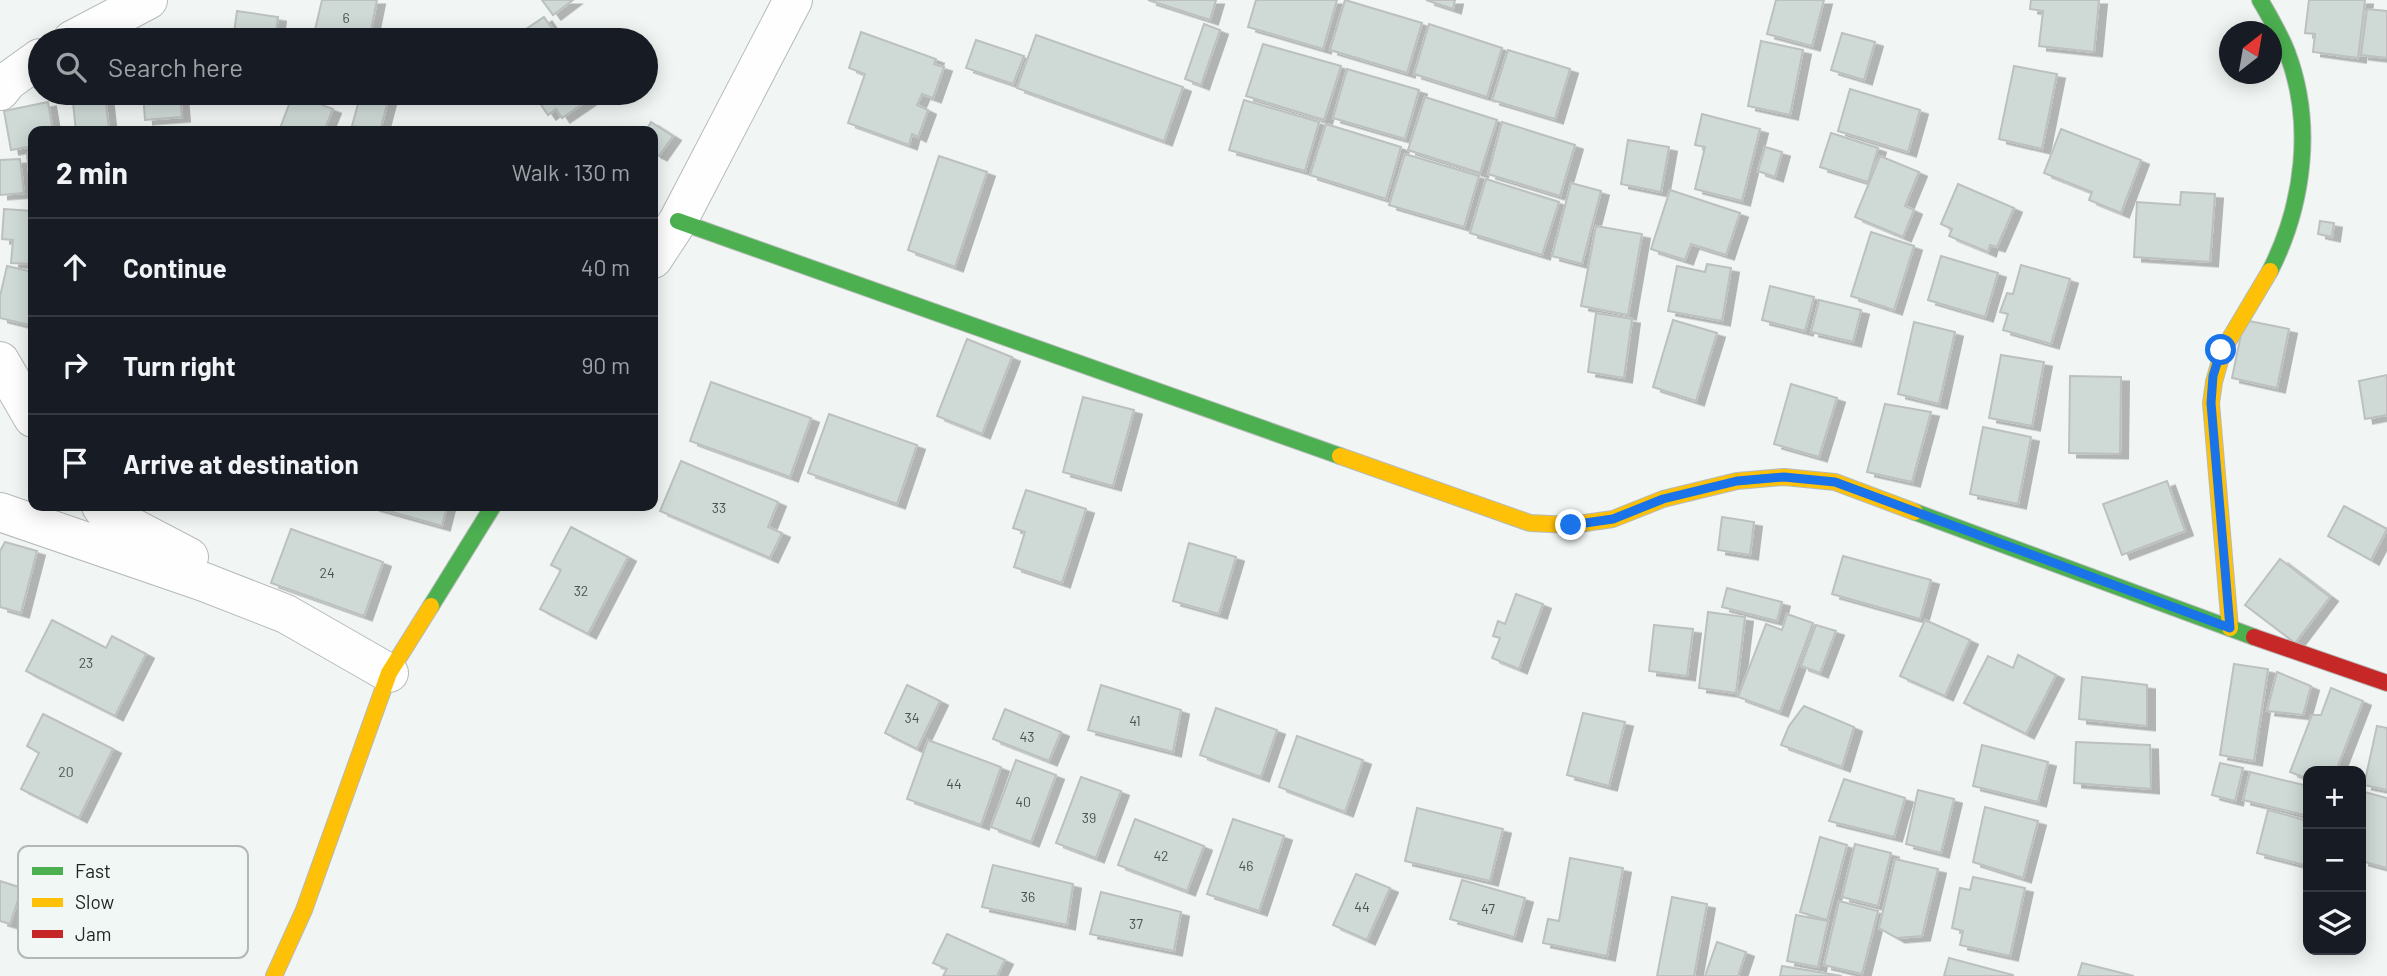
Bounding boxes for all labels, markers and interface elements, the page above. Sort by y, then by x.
house number: 6 [342,9,350,26]
north arrow [2219,21,2282,84]
search box [28,28,658,105]
icon: search [52,48,90,86]
text: Search here [108,51,243,82]
text: 2 min [56,154,128,190]
text: Walk · 130 m [512,158,630,186]
icon: ahead [56,248,94,286]
text: Continue [123,252,227,283]
text: 40 m [581,253,630,281]
route start [2205,334,2236,365]
icon: right [56,346,94,384]
text: Turn right [123,350,236,381]
text: 90 m [581,351,630,379]
icon: arrive [56,444,94,482]
text: Arrive at destination [123,448,359,479]
house number: 33 [712,499,726,516]
route end [1555,509,1586,540]
house number: 24 [319,564,335,581]
house number: 32 [574,582,588,599]
house number: 23 [79,654,93,671]
house number: 34 [905,709,919,726]
house number: 41 [1129,712,1141,729]
house number: 43 [1020,728,1034,745]
house number: 20 [58,763,74,780]
map controls [2303,766,2366,955]
button: + [2303,766,2366,829]
house number: 44 [946,775,962,792]
house number: 40 [1015,793,1031,810]
house number: 39 [1082,809,1096,826]
button: − [2303,829,2366,892]
legend [18,846,248,958]
house number: 42 [1153,847,1169,864]
house number: 46 [1239,857,1253,874]
text: Fast [75,859,111,882]
house number: 36 [1021,888,1035,905]
text: Slow [75,890,114,913]
button: layers [2303,892,2366,955]
house number: 44 [1354,898,1370,915]
house number: 47 [1481,900,1495,917]
house number: 37 [1129,915,1143,932]
text: Jam [75,922,111,945]

